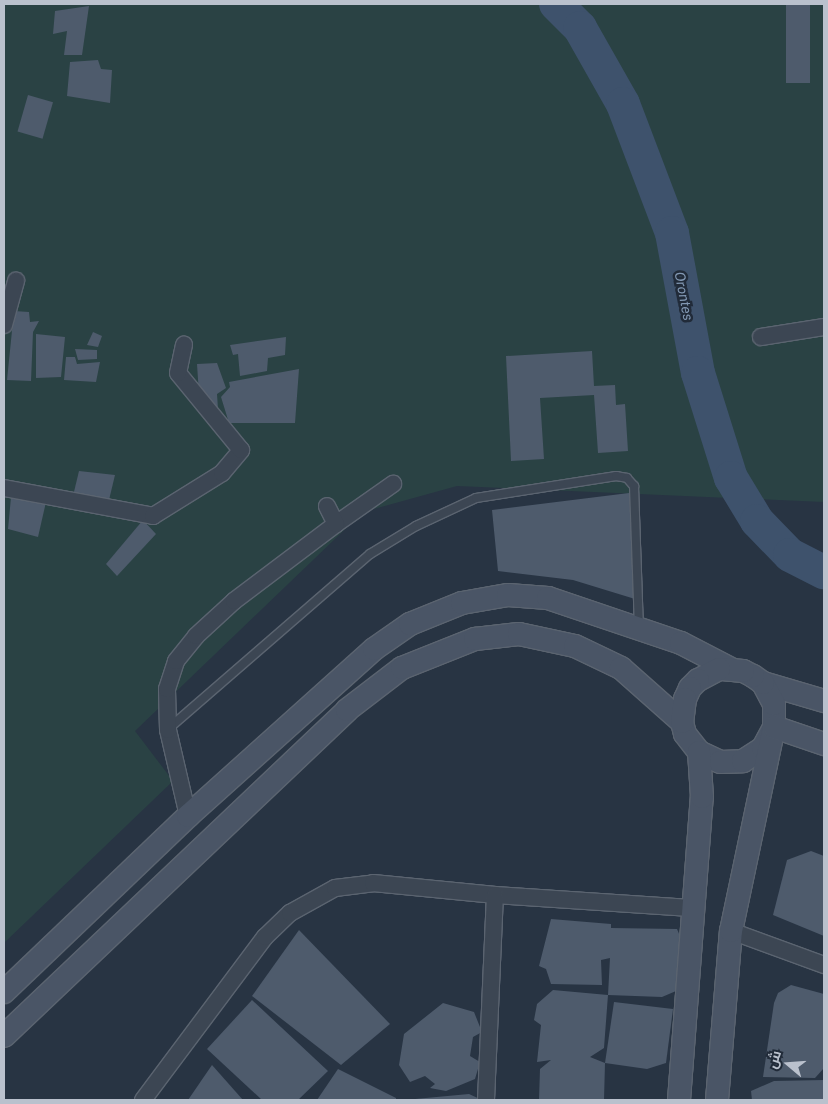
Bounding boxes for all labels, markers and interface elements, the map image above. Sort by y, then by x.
water label: Orontes [671,270,697,322]
north arrow [763,1039,813,1089]
text: ش [763,1048,784,1070]

